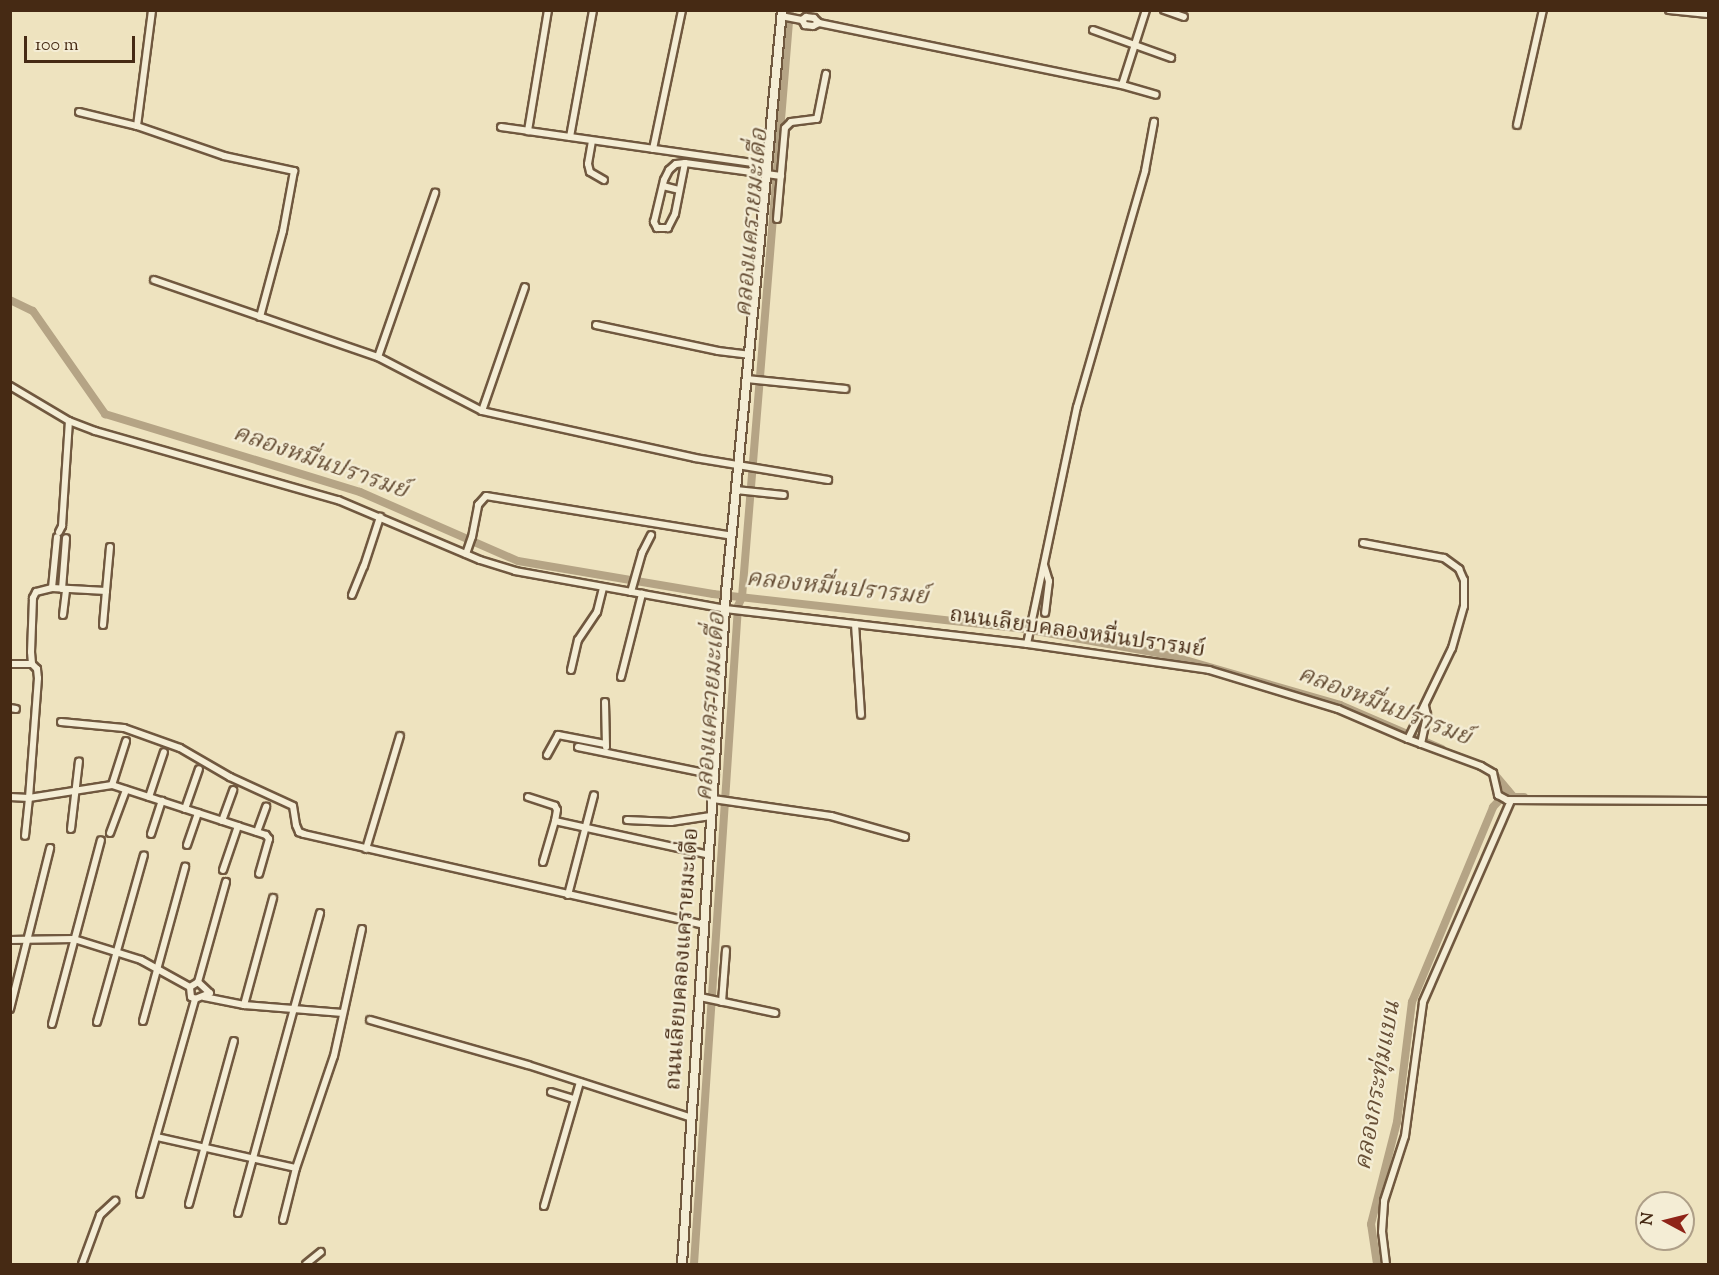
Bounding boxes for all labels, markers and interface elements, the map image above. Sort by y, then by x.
scale bar [27,24,138,62]
text: 100 m [35,33,79,59]
water label: คลองแครายมะเดื่อ [730,128,776,318]
water label: คลองหมื่นปรารมย์ [229,420,411,506]
water label: คลองหมื่นปรารมย์ [744,565,930,613]
street label: ถนนเลียบคลองหมื่นปรารมย์ [947,603,1207,665]
water label: คลองแครายมะเดื่อ [691,612,733,802]
water label: คลองหมื่นปรารมย์ [1293,661,1475,753]
street label: ถนนเลียบคลองแครายมะเดื่อ [662,827,706,1091]
water label: คลองกระทุ่มแบน [1350,999,1408,1173]
north arrow [1635,1191,1695,1251]
text: N [1636,1211,1661,1227]

